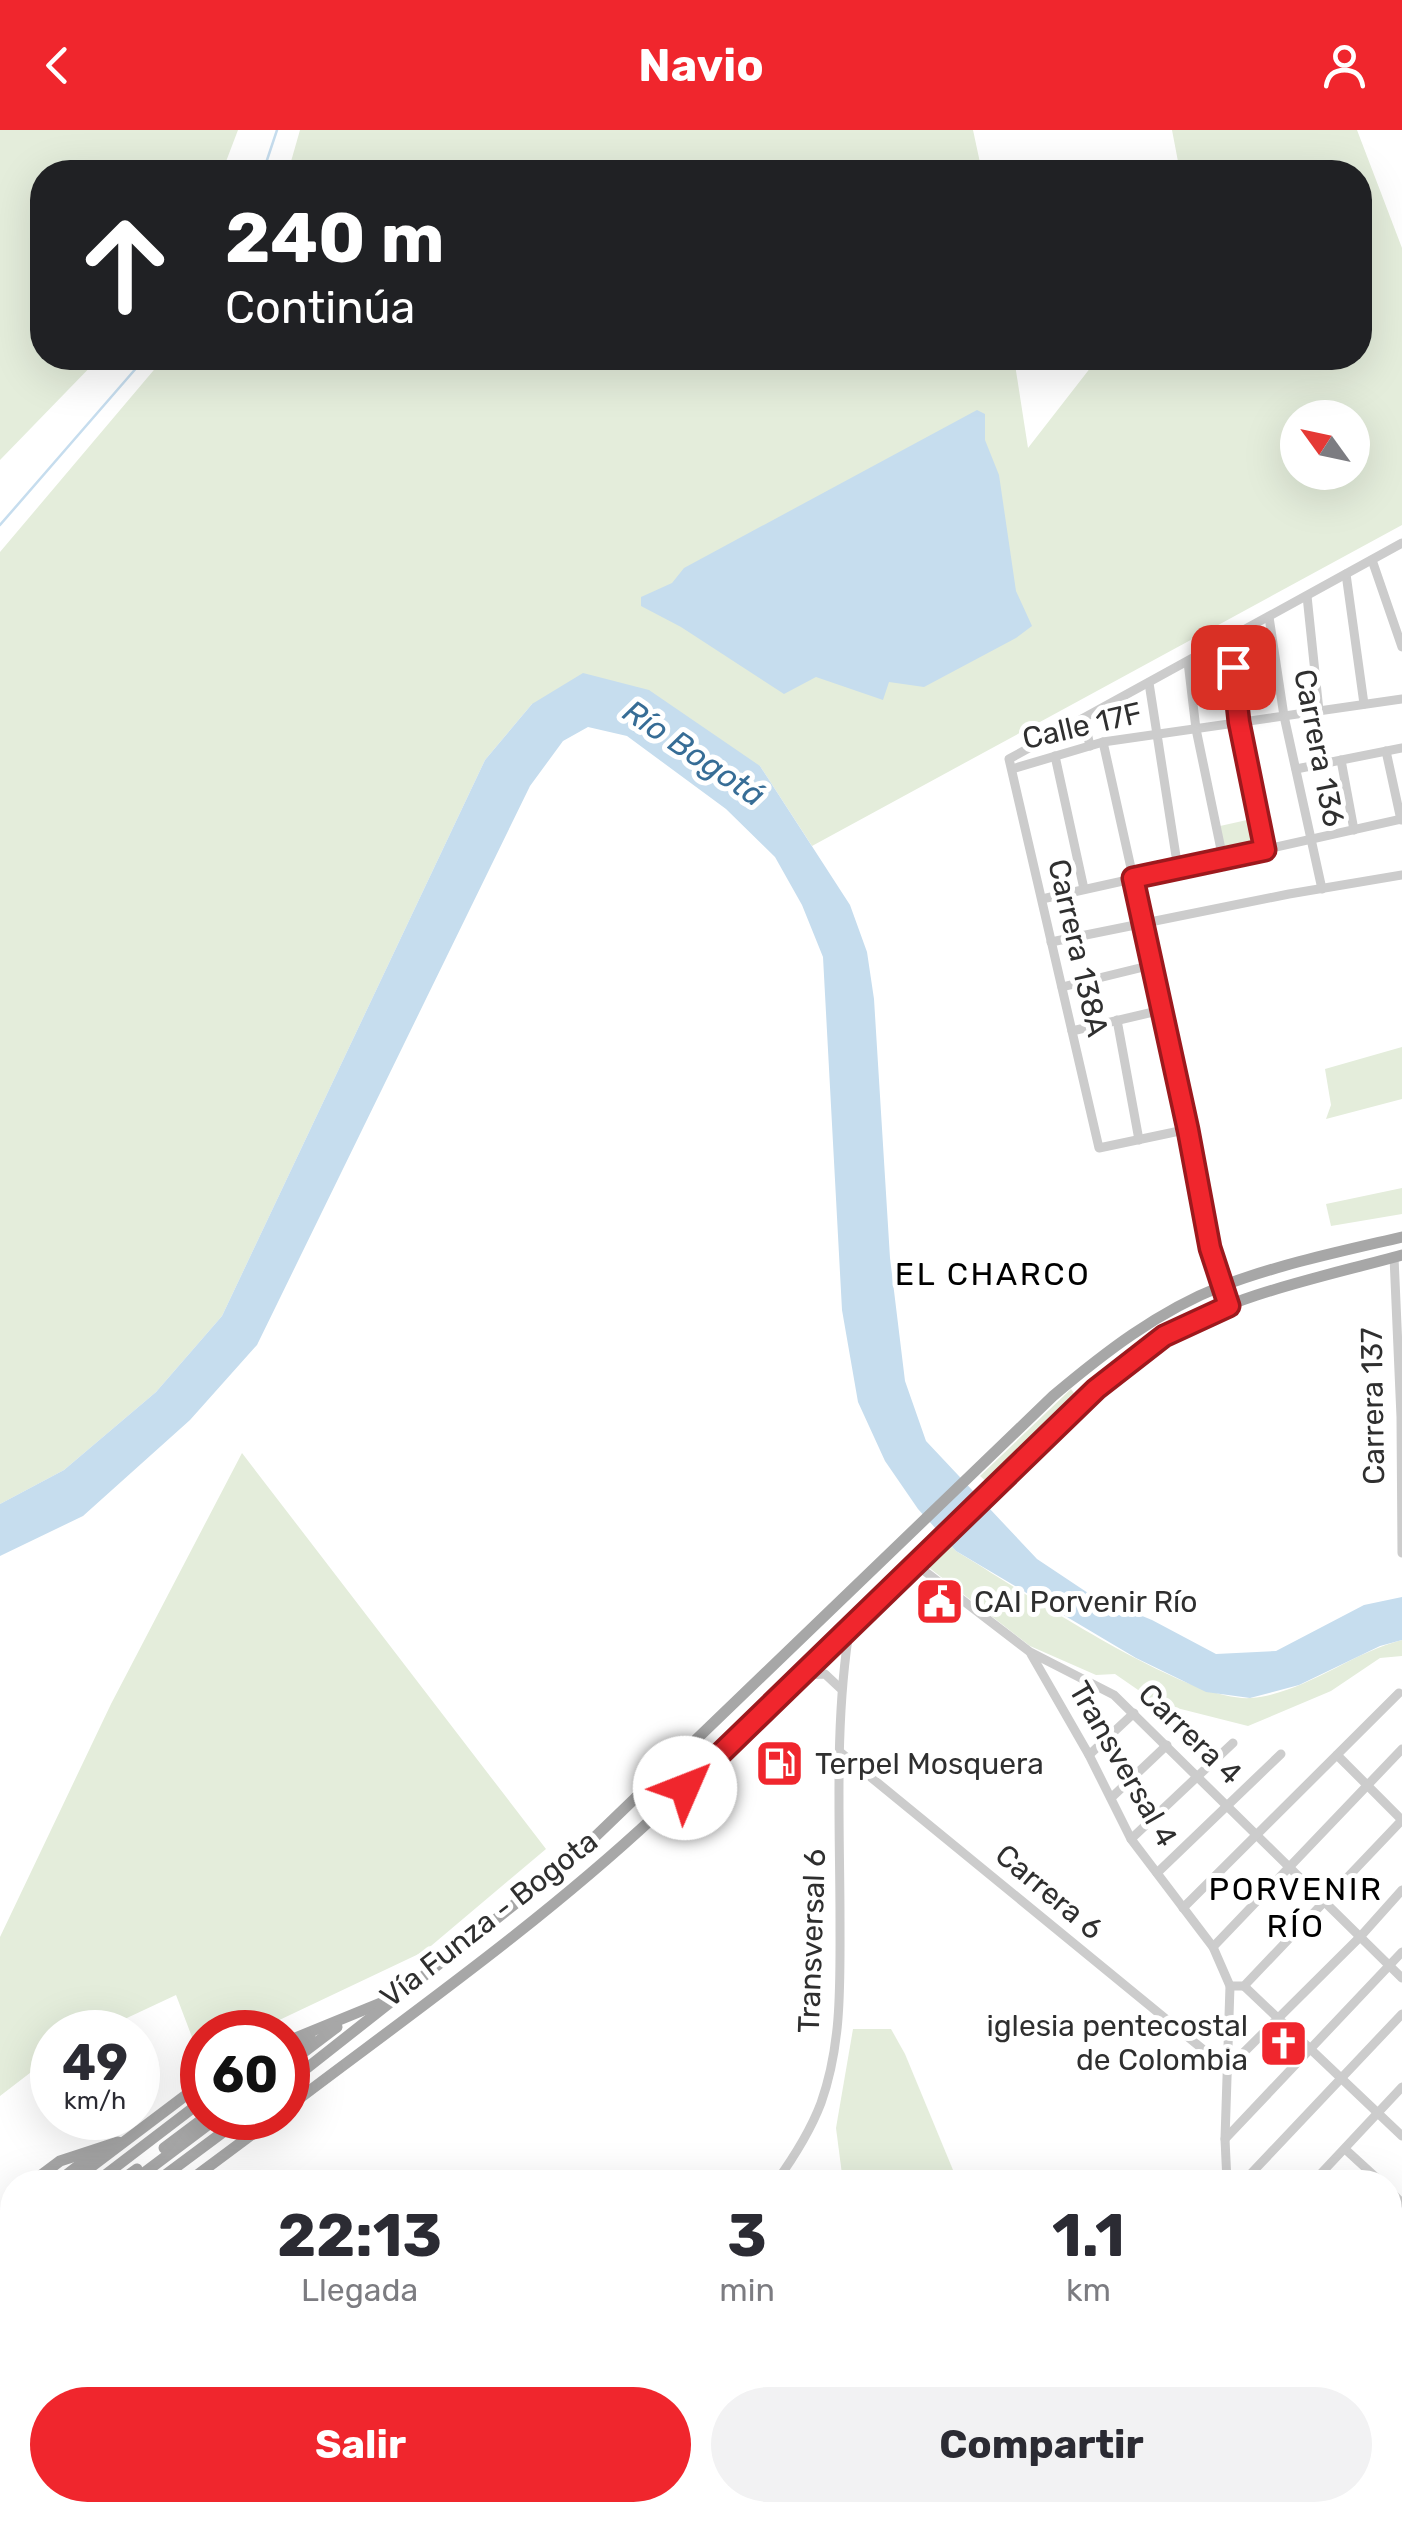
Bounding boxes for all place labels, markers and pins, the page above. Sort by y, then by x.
pin [1191,625,1276,710]
public building icon: CAI Porvenir Río [913,1576,965,1628]
place label: CAI Porvenir Río [974,1584,1198,1620]
fuel station icon: Terpel Mosquera [754,1738,806,1790]
place label: Terpel Mosquera [815,1746,1044,1782]
place label: iglesia pentecostal de Colombia [986,2008,1248,2078]
church icon: iglesia pentecostal de Colombia [1257,2017,1309,2069]

